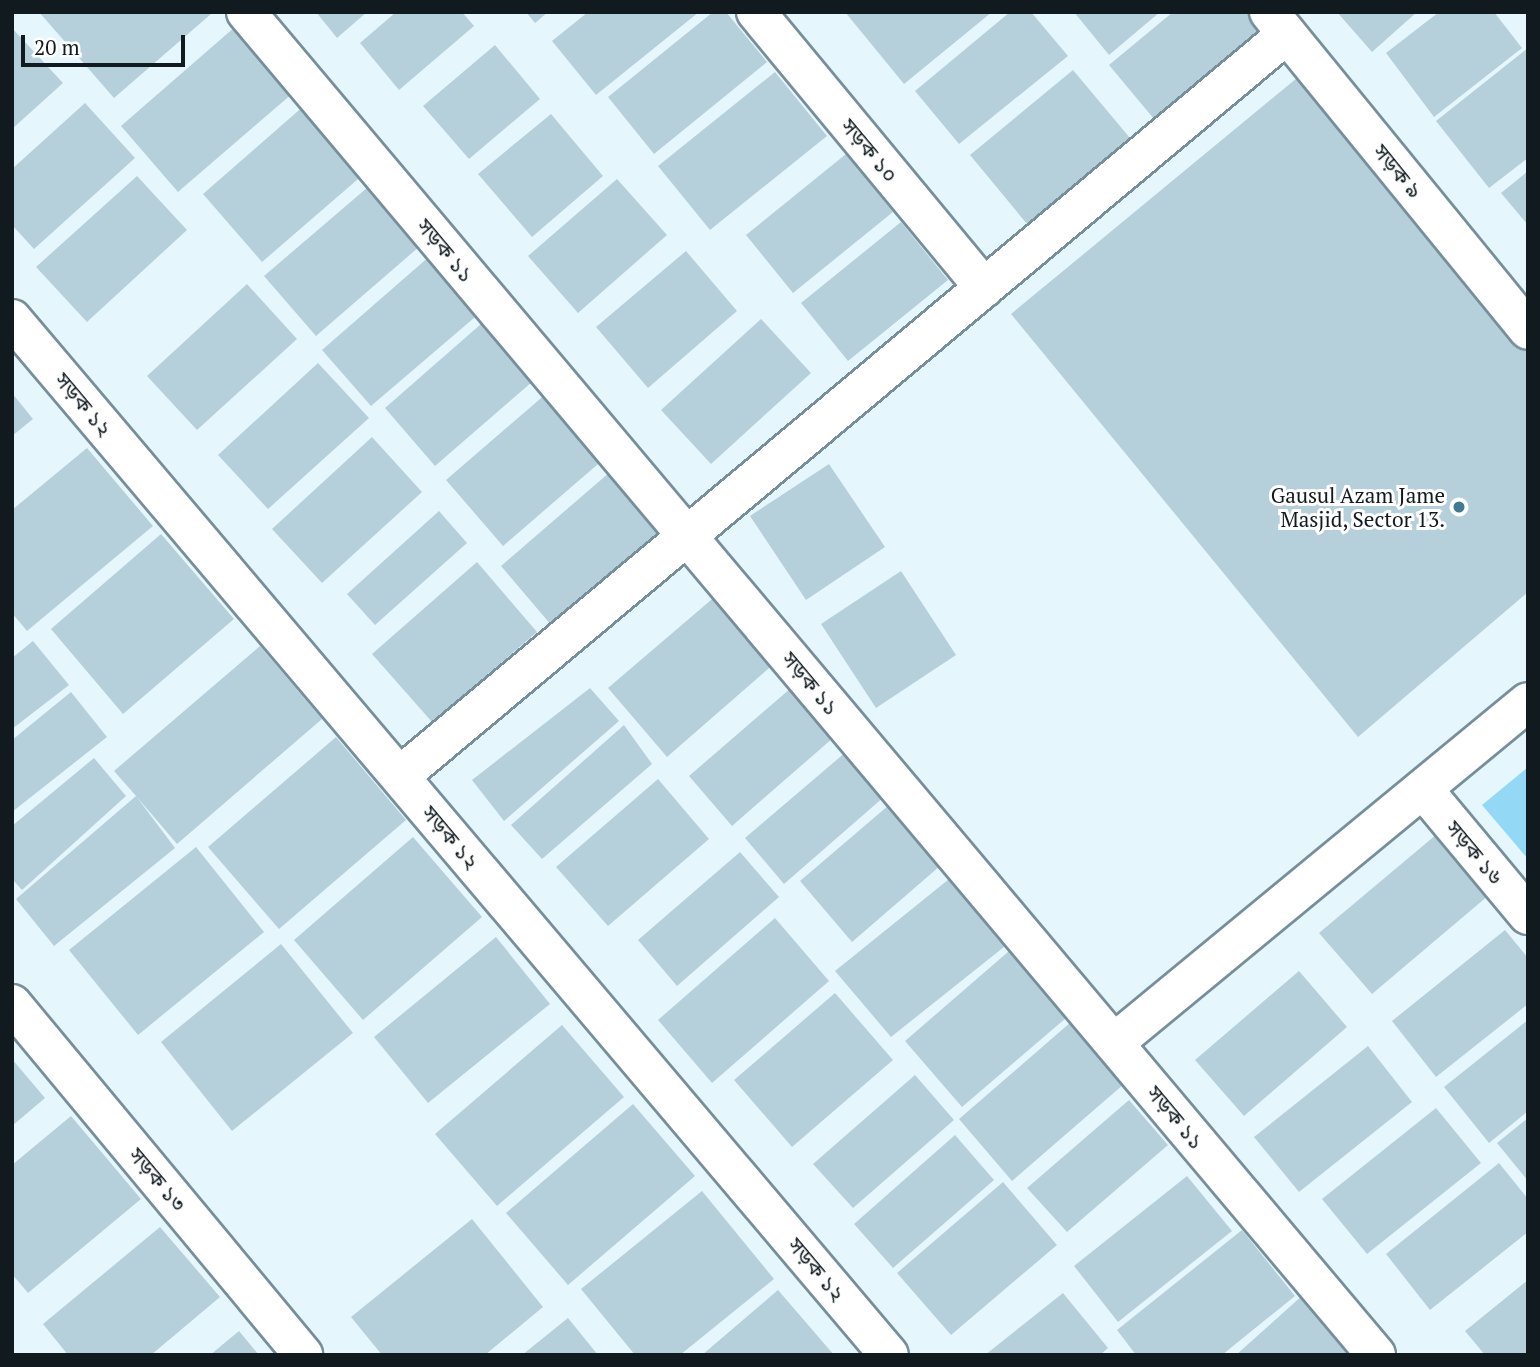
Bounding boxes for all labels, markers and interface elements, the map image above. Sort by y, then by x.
scale bar [24,21,189,65]
text: 20 m [34,33,80,61]
street label: সড়ক ১০ [836,113,904,187]
street label: সড়ক ৯ [1369,139,1427,203]
street label: সড়ক ১১ [412,213,480,287]
street label: সড়ক ১২ [50,367,118,441]
place label: Gausul Azam Jame Masjid, Sector 13. [1270,482,1445,532]
marker: Gausul Azam Jame Masjid, Sector 13. [1451,499,1467,515]
street label: সড়ক ১১ [777,646,845,720]
street label: সড়ক ১২ [417,800,485,874]
street label: সড়ক ১৬ [1441,815,1509,889]
street label: সড়ক ১১ [1142,1080,1210,1154]
street label: সড়ক ১৩ [124,1142,192,1216]
street label: সড়ক ১২ [783,1232,851,1306]

